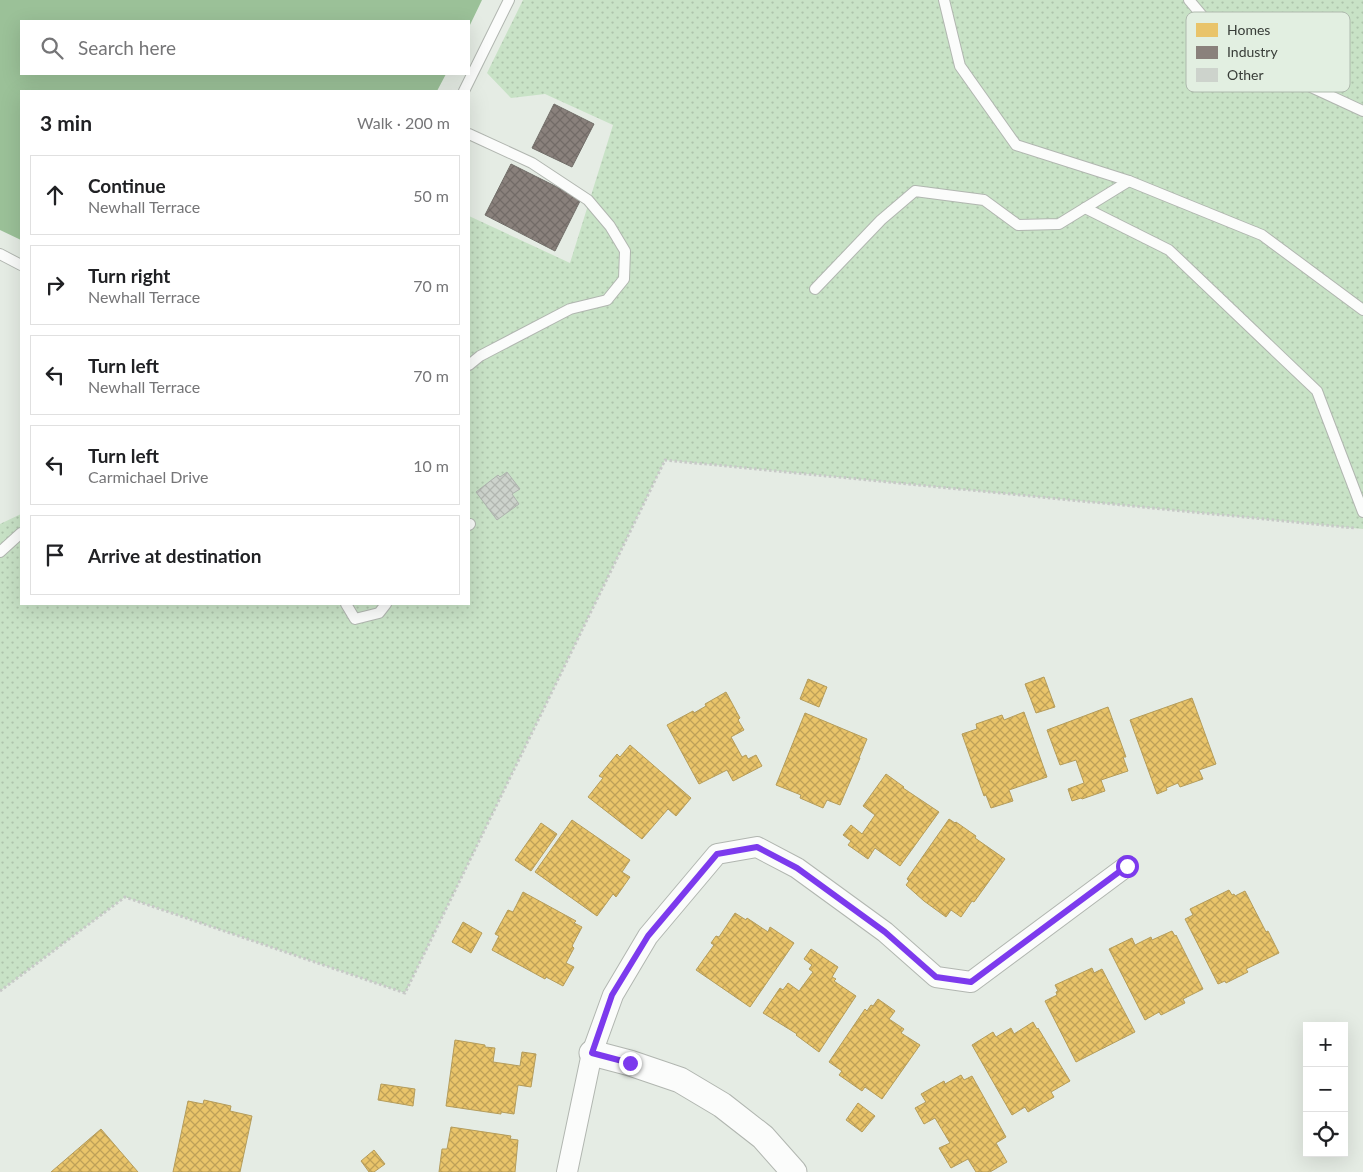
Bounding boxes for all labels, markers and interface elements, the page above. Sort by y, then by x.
legend [1186,12,1350,92]
search box [20,20,470,75]
text: Homes [1227,21,1270,38]
icon: search [38,34,66,62]
text: Search here [78,36,176,59]
text: Industry [1227,43,1278,60]
text: Other [1227,66,1264,83]
text: 3 min [40,110,92,135]
text: Walk · 200 m [357,113,450,132]
text: Continue [88,174,166,197]
icon: ahead [41,181,69,209]
text: 50 m [413,186,449,205]
text: Newhall Terrace [88,197,200,216]
text: Turn right [88,264,170,287]
icon: right [41,271,69,299]
text: 70 m [413,276,449,295]
text: Newhall Terrace [88,287,200,306]
text: Turn left [88,354,159,377]
icon: left [41,361,69,389]
text: 70 m [413,366,449,385]
text: Newhall Terrace [88,377,200,396]
text: Turn left [88,444,159,467]
icon: left [41,451,69,479]
text: 10 m [413,456,449,475]
text: Carmichael Drive [88,467,208,486]
icon: arrive [41,541,69,569]
text: Arrive at destination [88,544,261,567]
route start [1116,855,1139,878]
map controls [1303,1022,1348,1157]
button: + [1303,1022,1348,1067]
route end [619,1052,642,1075]
button: − [1303,1067,1348,1112]
button: locate [1303,1112,1348,1157]

